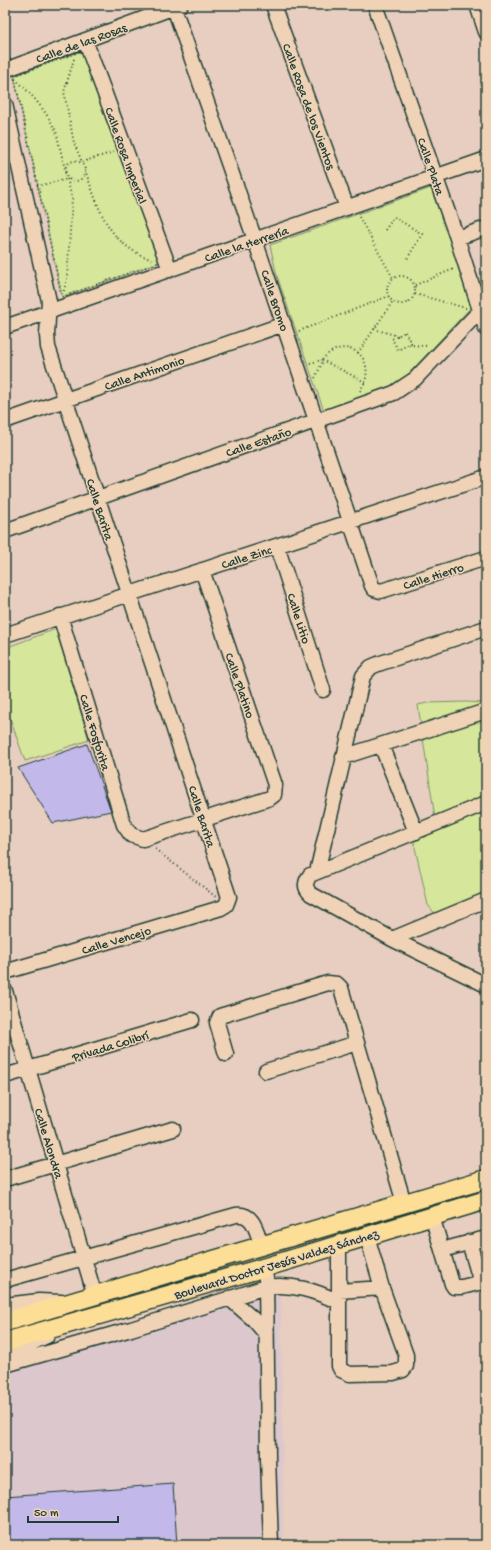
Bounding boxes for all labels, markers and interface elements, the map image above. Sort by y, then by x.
street label: Calle de las Rosas [34,21,130,68]
street label: Calle Rosa de los Vientos [278,42,338,173]
street label: Calle Rosa Imperial [100,106,149,206]
street label: Calle Plata [413,136,447,198]
street label: Calle la Herrería [203,224,291,267]
street label: Calle Bromo [256,268,291,334]
street label: Calle Antimonio [103,354,187,395]
street label: Calle Estaño [224,425,294,462]
street label: Calle Barita [82,477,116,543]
street label: Calle Zinc [220,543,274,573]
street label: Calle Hierro [402,560,466,594]
street label: Calle Litio [282,592,313,646]
street label: Calle Platino [220,651,257,721]
street label: Calle Fosforita [75,693,113,773]
street label: Calle Barita [184,784,218,850]
street label: Calle Vencejo [80,924,153,959]
street label: Privada Colibrí [70,1028,152,1066]
street label: Calle Alondra [30,1107,66,1181]
street label: Boulevard Doctor Jesús Valdez Sánchez [172,1227,382,1304]
scale bar [28,1498,118,1524]
text: 50 m [34,1507,59,1521]

